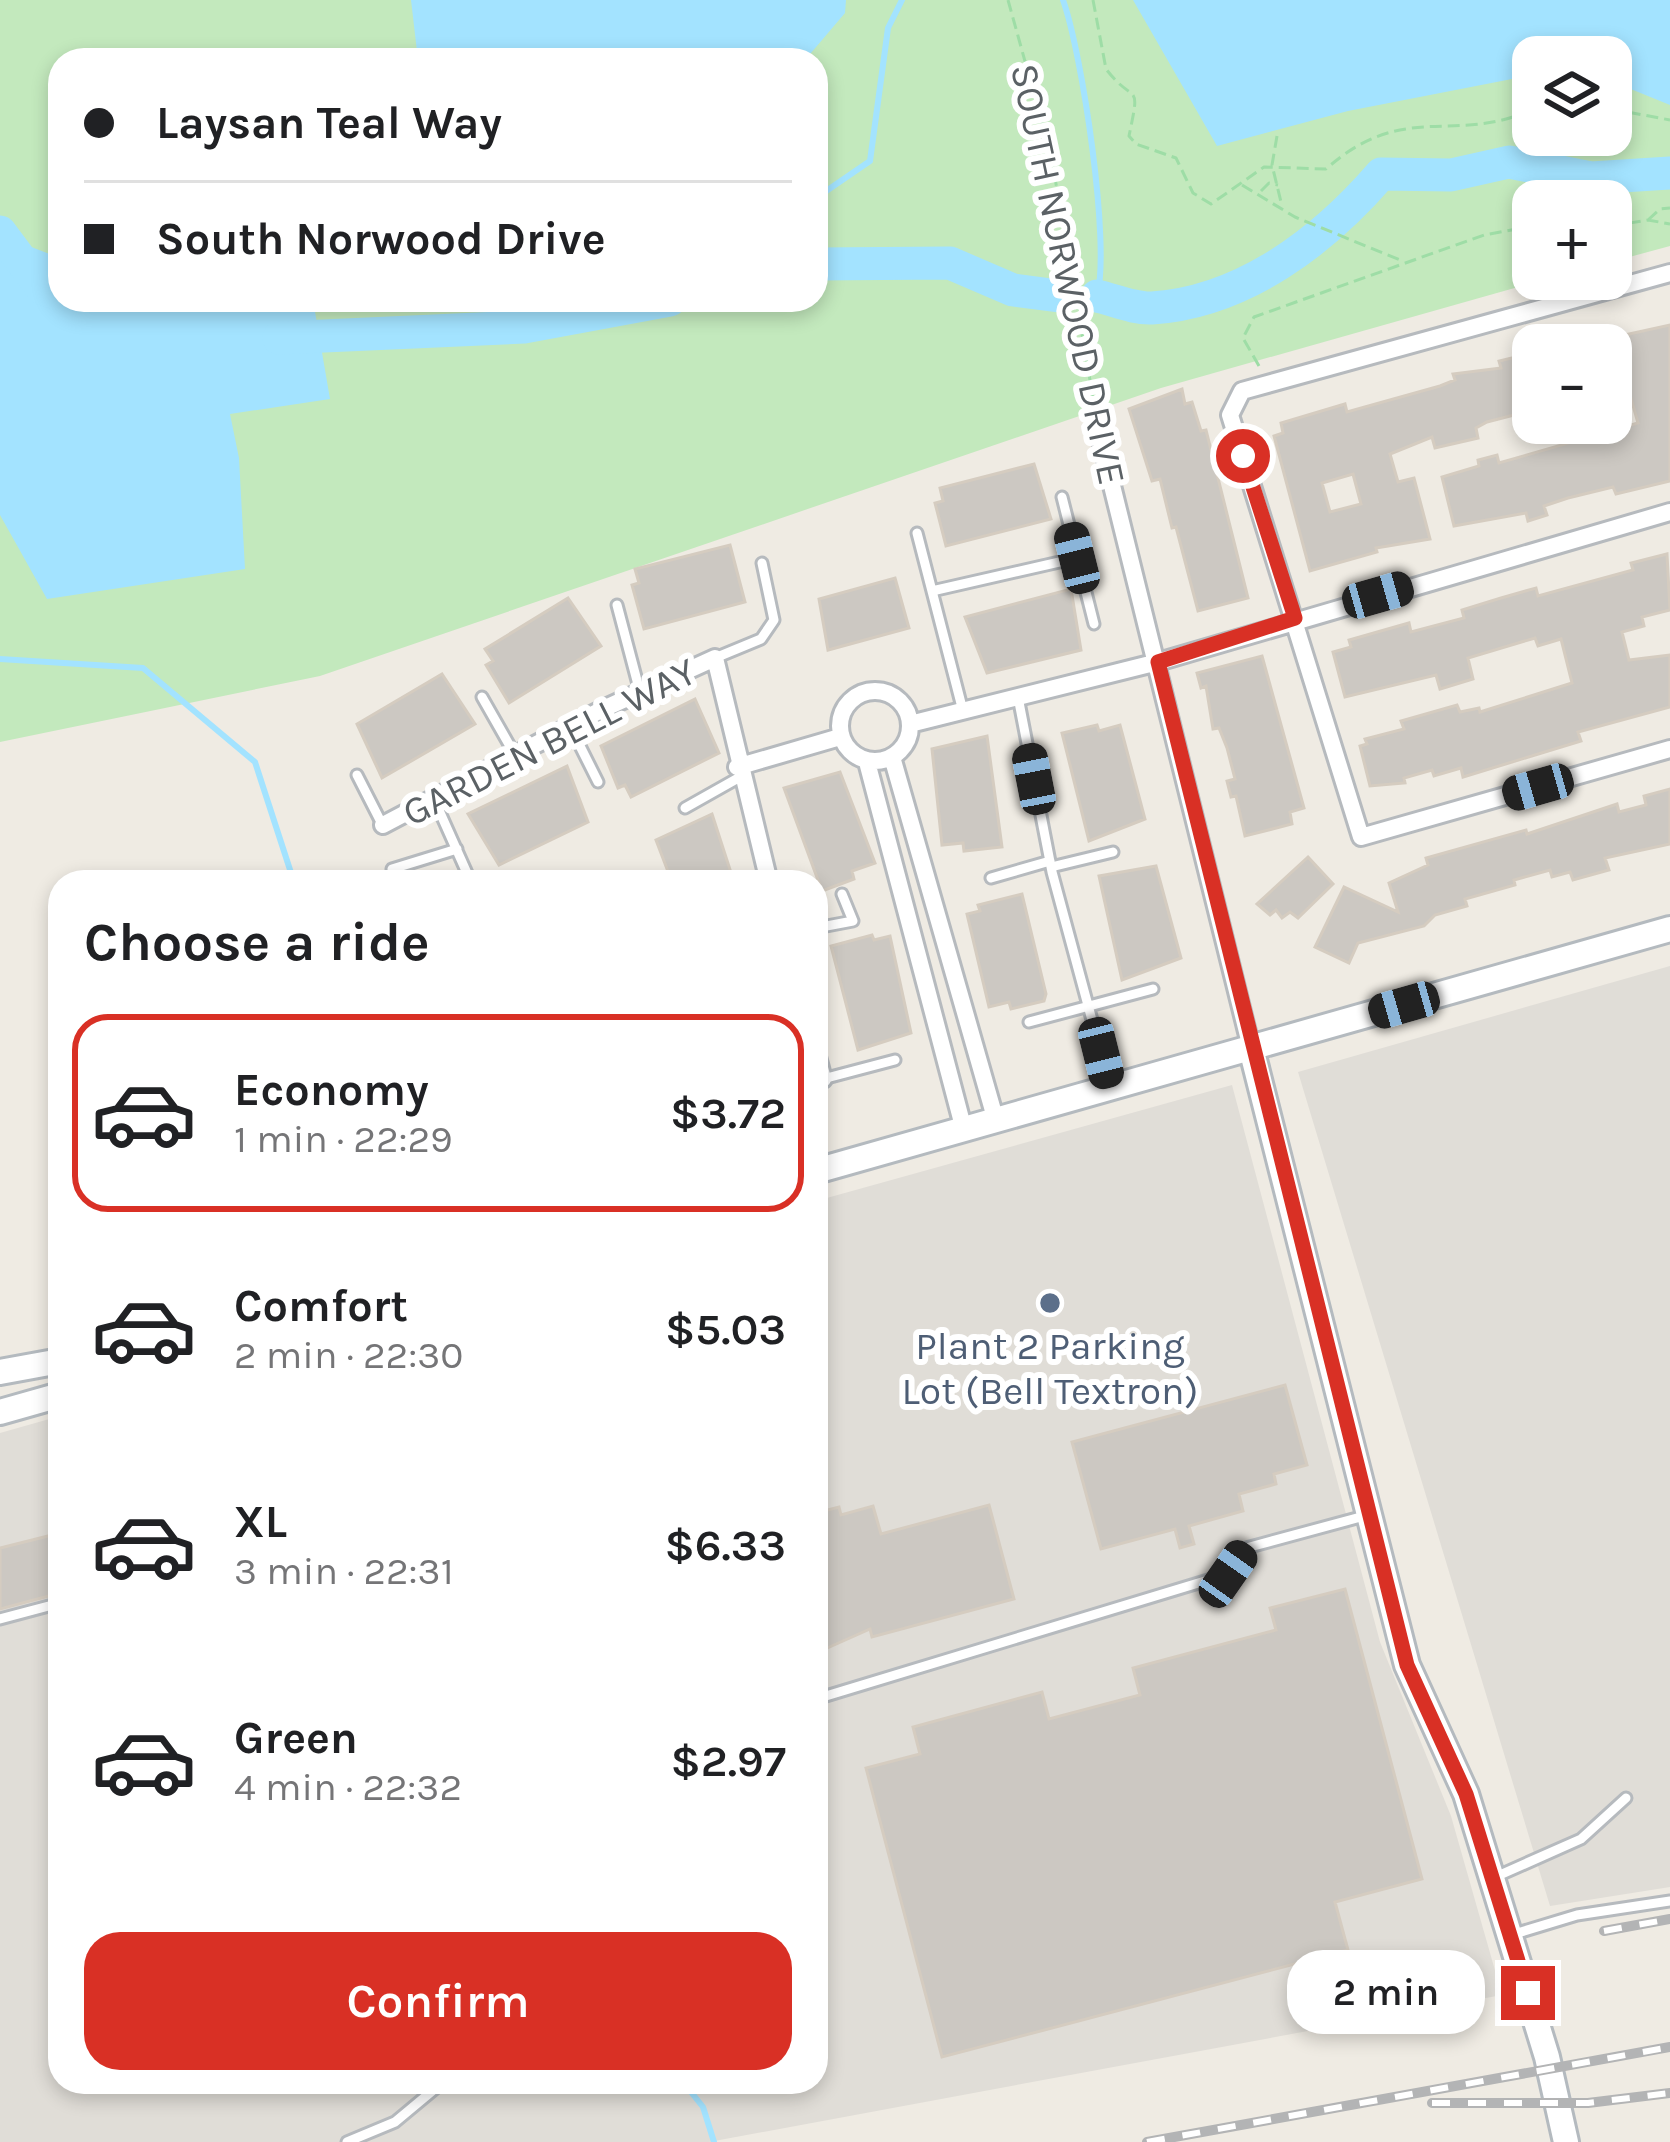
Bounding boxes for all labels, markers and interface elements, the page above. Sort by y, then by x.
map controls [1512,36,1632,444]
button: layers [1512,36,1632,156]
street label: SOUTH NORWOOD DRIVE [1001,59,1135,489]
text: Laysan Teal Way [156,97,502,149]
button: + [1512,180,1632,300]
text: South Norwood Drive [156,213,606,265]
button: − [1512,324,1632,444]
route start [1216,429,1270,483]
car [1051,519,1103,597]
car [1338,568,1418,622]
street label: GARDEN BELL WAY [395,648,704,836]
car [1009,740,1059,818]
car [1498,760,1578,814]
text: Choose a ride [84,910,430,974]
car [1364,978,1444,1032]
car [1075,1014,1127,1092]
icon: car [90,1059,198,1167]
text: Economy [234,1064,429,1116]
text: $3.72 [670,1087,786,1139]
text: 1 min · 22:29 [234,1116,453,1162]
icon: car [90,1275,198,1383]
text: Comfort [234,1280,408,1332]
marker: Plant 2 Parking Lot (Bell Textron) [1037,1290,1063,1316]
text: $5.03 [665,1303,786,1355]
place label: Plant 2 Parking Lot (Bell Textron) [902,1323,1198,1414]
text: 2 min · 22:30 [234,1332,463,1378]
icon: car [90,1491,198,1599]
text: XL [234,1496,287,1548]
text: $6.33 [664,1519,786,1571]
car [1193,1534,1263,1614]
text: 3 min · 22:31 [234,1548,454,1594]
icon: car [90,1707,198,1815]
text: Green [234,1712,358,1764]
text: $2.97 [670,1735,786,1787]
text: 4 min · 22:32 [234,1764,462,1810]
button: Confirm [84,1932,792,2070]
callout: 2 min [1288,1951,1486,2035]
route end [1501,1966,1555,2020]
text: 2 min [1333,1969,1439,2015]

